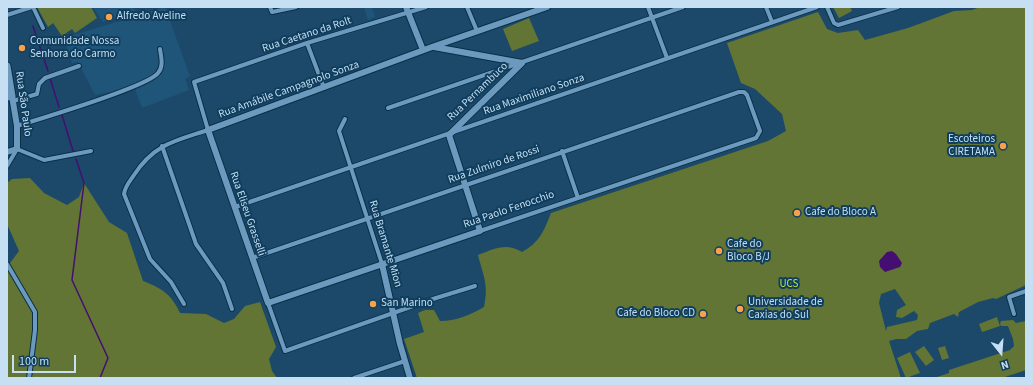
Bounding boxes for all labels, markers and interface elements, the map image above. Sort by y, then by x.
place label: Alfredo Aveline [117,10,186,24]
marker: Alfredo Aveline [104,12,114,22]
street label: Rua Caetano da Rolt [261,14,353,56]
place label: Comunidade Nossa Senhora do Carmo [30,35,119,61]
marker: Comunidade Nossa Senhora do Carmo [17,43,27,53]
street label: Rua Amábile Campagnolo Sonza [217,58,361,122]
street label: Rua Pernambuco [445,60,511,124]
street label: Rua São Paulo [12,71,34,137]
street label: Rua Maximiliano Sonza [482,72,586,118]
place label: Escoteiros CIRETAMA [948,133,995,159]
marker: Escoteiros CIRETAMA [998,141,1008,151]
street label: Rua Zulmiro de Rossi [447,143,541,187]
street label: Rua Eliseu Grasselli [226,170,268,258]
street label: Rua Paolo Fenocchio [462,188,556,232]
street label: Rua Bramante Mion [366,199,404,289]
place label: Cafe do Bloco A [805,206,876,220]
marker: Cafe do Bloco A [792,208,802,218]
place label: Cafe do Bloco B/J [727,238,770,264]
marker: Cafe do Bloco B/J [714,246,724,256]
park label: UCS [780,278,798,292]
place label: Universidade de Caxias do Sul [748,296,822,322]
place label: San Marino [381,297,433,311]
marker: San Marino [368,299,378,309]
marker: Universidade de Caxias do Sul [735,304,745,314]
place label: Cafe do Bloco CD [617,307,695,321]
marker: Cafe do Bloco CD [698,309,708,319]
north arrow [981,333,1021,373]
scale bar [14,347,78,373]
text: 100 m [19,353,49,370]
text: N [999,357,1010,373]

